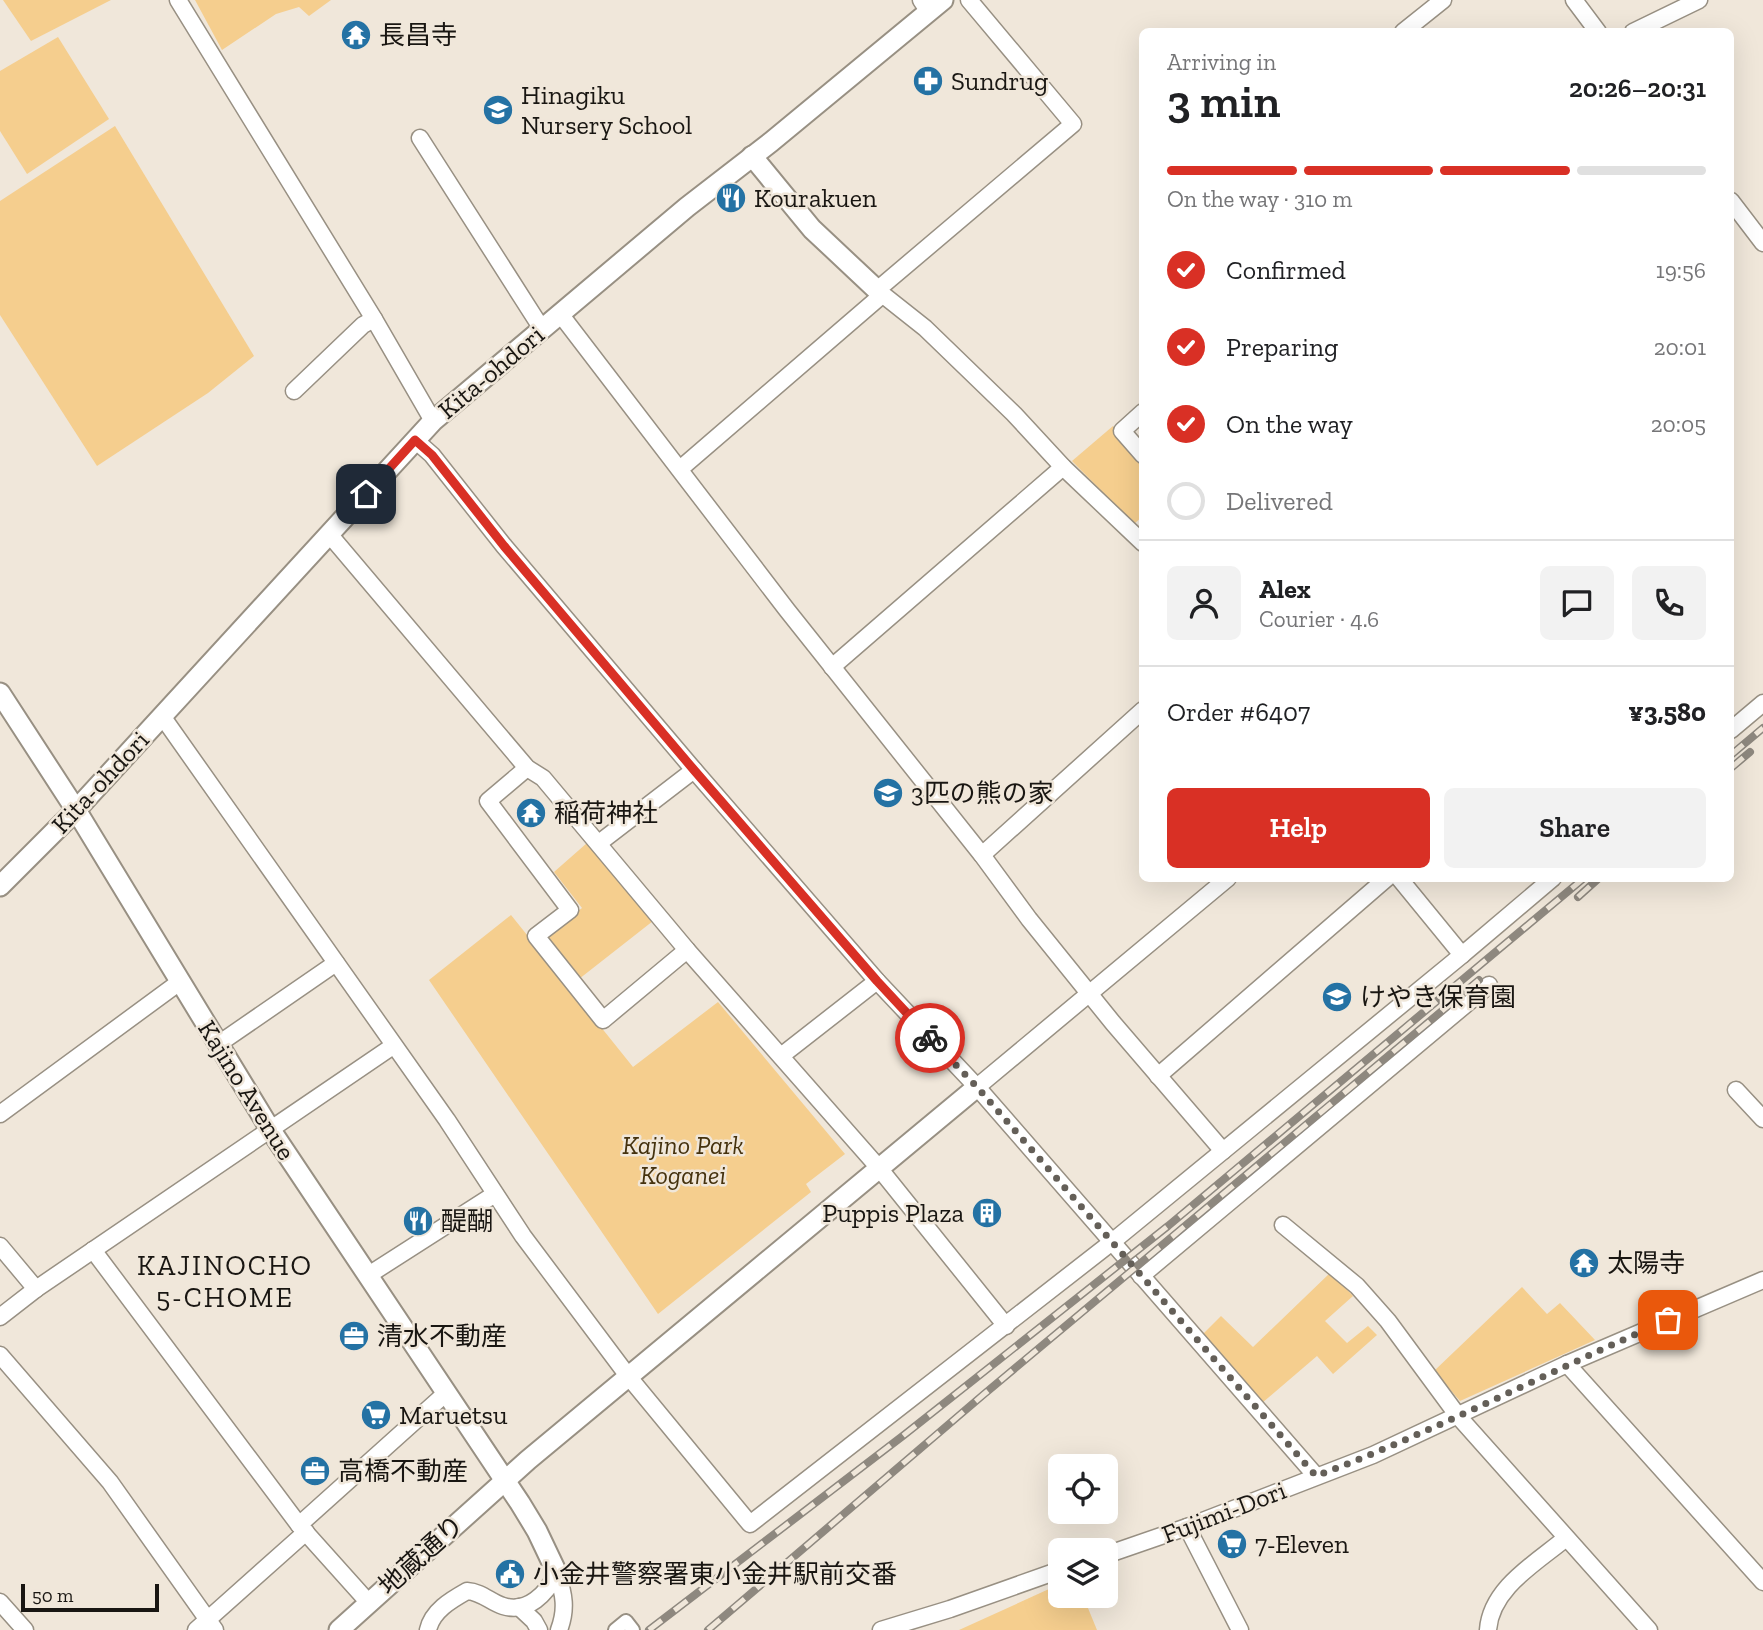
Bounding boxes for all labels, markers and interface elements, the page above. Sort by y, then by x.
temple icon: 長昌寺 [339,18,373,52]
place label: 長昌寺 [379,19,457,51]
text: Arriving in [1167,48,1276,76]
pharmacy icon: Sundrug [911,64,945,98]
place label: Sundrug [951,65,1048,97]
text: 20:26–20:31 [1569,72,1706,104]
text: 3 min [1167,74,1280,129]
place label: Hinagiku Nursery School [521,79,692,141]
school or university icon: Hinagiku Nursery School [481,93,515,127]
restaurant icon: Kourakuen [714,181,748,215]
place label: Kourakuen [754,182,877,214]
text: On the way · 310 m [1167,185,1352,213]
icon: check [1167,251,1205,289]
text: Confirmed [1226,254,1346,286]
text: 19:56 [1656,256,1706,284]
street label: Kita-ohdori [431,318,551,426]
icon: check [1167,328,1205,366]
text: Preparing [1226,331,1338,363]
text: 20:01 [1654,333,1706,361]
icon: check [1167,405,1205,443]
text: On the way [1226,408,1353,440]
text: 20:05 [1651,410,1706,438]
pin [336,464,396,524]
icon: home [347,475,385,513]
text: Delivered [1226,485,1333,517]
button: person [1167,566,1241,640]
button: chat [1540,566,1614,640]
button: phone [1632,566,1706,640]
text: Alex [1259,573,1311,605]
text: Courier · 4.6 [1259,605,1379,633]
text: Order #6407 [1167,696,1310,728]
text: ¥3,580 [1628,696,1706,728]
street label: Kita-ohdori [44,724,156,840]
school or university icon: 3匹の熊の家 [871,776,905,810]
place label: 3匹の熊の家 [911,777,1054,809]
button: Help [1167,788,1430,868]
button: Share [1444,788,1706,868]
temple icon: 稲荷神社 [514,796,548,830]
place label: 稲荷神社 [554,797,658,829]
school or university icon: けやき保育園 [1320,980,1354,1014]
place label: けやき保育園 [1360,981,1516,1013]
courier [895,1003,965,1073]
street label: Kajino Avenue [191,1014,303,1166]
icon: bike [911,1019,949,1057]
park label: Kajino Park Koganei [622,1129,744,1191]
building icon: Puppis Plaza [970,1196,1004,1230]
place label: Puppis Plaza [822,1197,964,1229]
restaurant icon: 醍醐 [401,1204,435,1238]
place label: 醍醐 [441,1205,493,1237]
temple icon: 太陽寺 [1567,1246,1601,1280]
place label: 太陽寺 [1607,1247,1685,1279]
district label: KAJINOCHO 5-CHOME [137,1249,313,1314]
pin [1638,1290,1698,1350]
icon: bag [1649,1301,1687,1339]
office icon: 清水不動産 [337,1319,371,1353]
place label: 清水不動産 [377,1320,507,1352]
supermarket icon: Maruetsu [359,1398,393,1432]
place label: Maruetsu [399,1399,508,1431]
office icon: 高橋不動産 [298,1454,332,1488]
map controls [1048,1454,1118,1608]
button: locate [1048,1454,1118,1524]
place label: 高橋不動産 [338,1455,468,1487]
street label: Fujimi-Dori [1157,1474,1291,1550]
street label: 地蔵通り [372,1508,470,1602]
supermarket icon: 7-Eleven [1215,1527,1249,1561]
place label: 7-Eleven [1255,1528,1349,1560]
button: layers [1048,1538,1118,1608]
public building icon: 小金井警察署東小金井駅前交番 [493,1557,527,1591]
place label: 小金井警察署東小金井駅前交番 [533,1558,897,1590]
scale bar [21,1581,159,1613]
text: 50 m [32,1584,73,1607]

